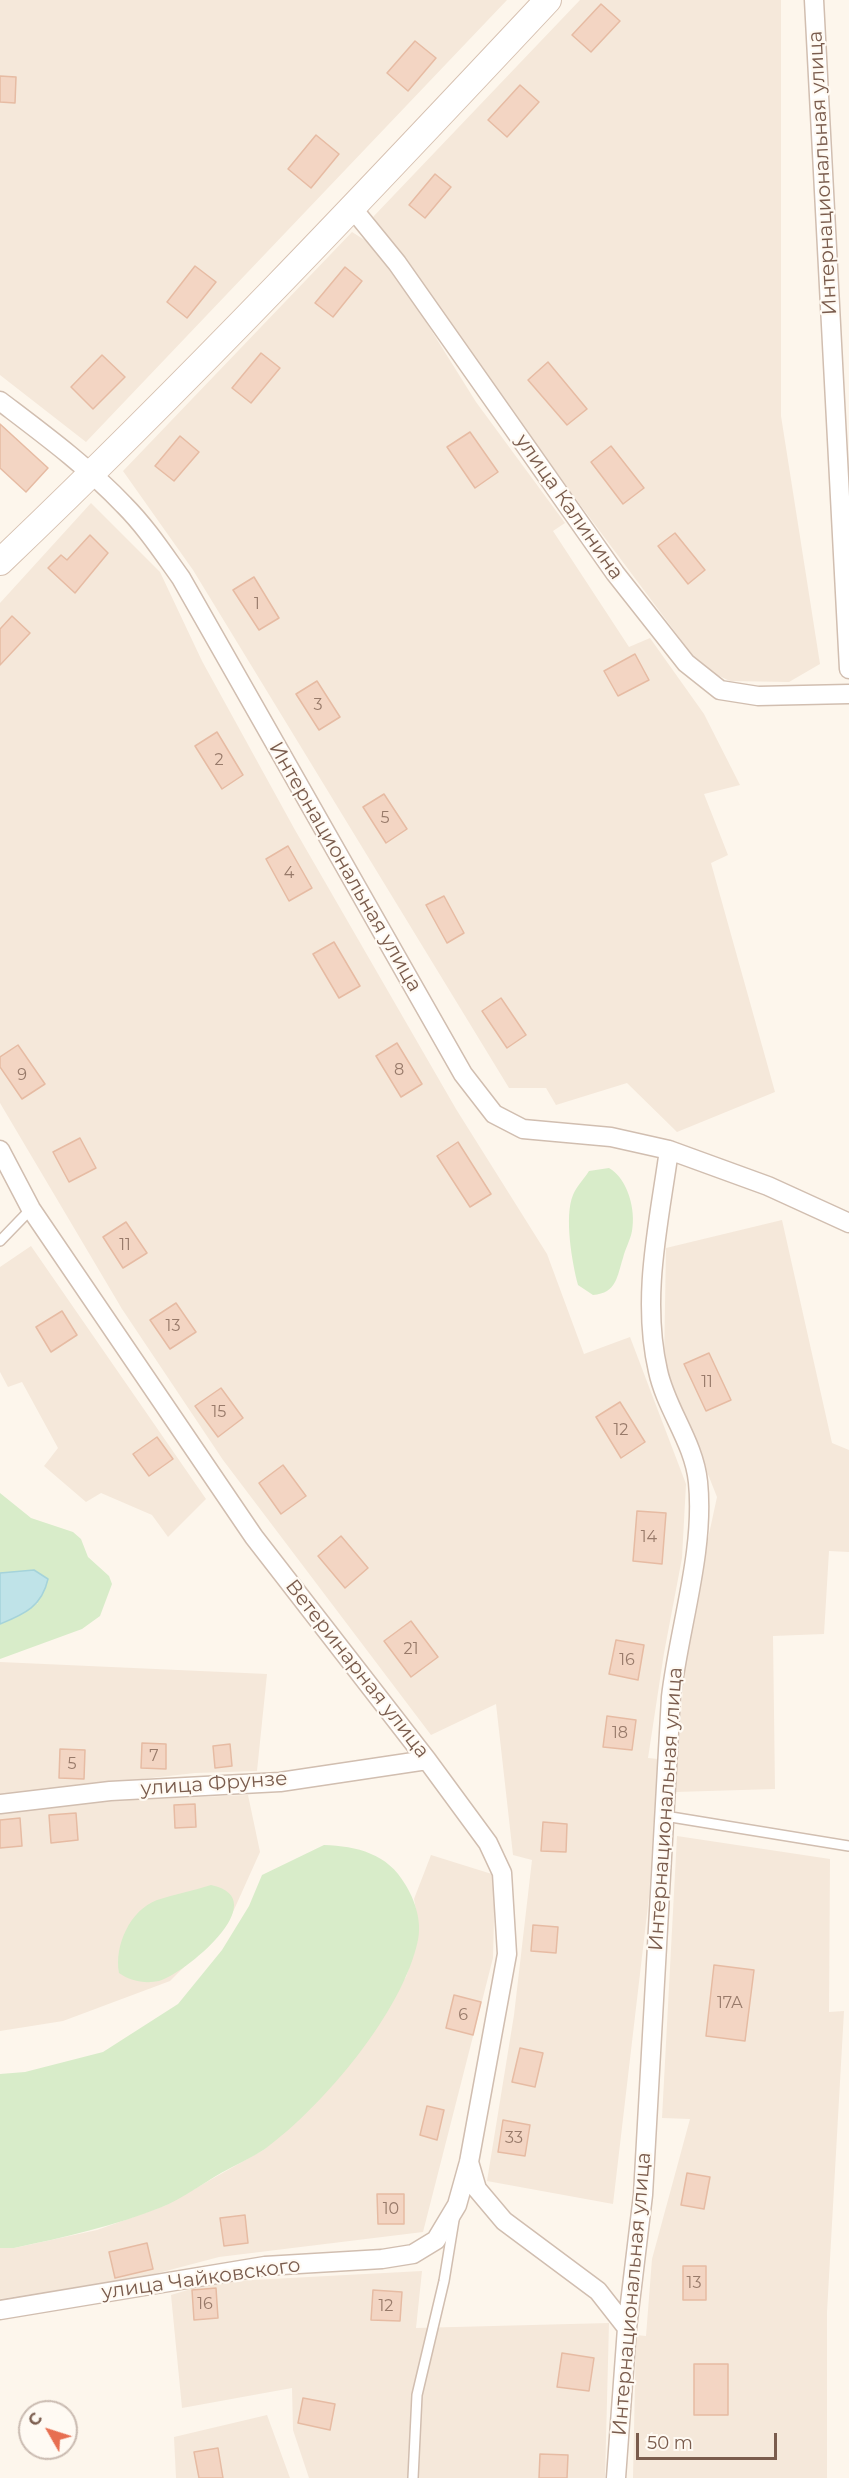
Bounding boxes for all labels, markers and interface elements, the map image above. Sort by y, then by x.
street label: Интернациональная улица [804,30,842,316]
street label: улица Калинина [510,430,628,584]
house number: 1 [254,594,260,614]
house number: 3 [313,695,323,715]
street label: Интернациональная улица [264,738,426,996]
house number: 2 [214,750,224,770]
house number: 5 [380,808,390,828]
house number: 4 [284,863,294,883]
house number: 8 [394,1060,404,1080]
house number: 9 [17,1065,27,1085]
house number: 11 [119,1235,131,1255]
house number: 13 [166,1316,180,1336]
house number: 11 [701,1372,713,1392]
house number: 15 [212,1402,226,1422]
house number: 12 [614,1420,628,1440]
house number: 14 [641,1527,657,1547]
street label: Ветеринарная улица [280,1575,434,1763]
house number: 21 [404,1639,418,1659]
house number: 16 [619,1650,635,1670]
street label: Интернациональная улица [644,1666,688,1952]
house number: 18 [612,1723,628,1743]
house number: 7 [149,1746,159,1766]
house number: 5 [67,1754,77,1774]
street label: улица Фрунзе [140,1767,288,1801]
house number: 17А [717,1993,743,2013]
house number: 6 [458,2005,468,2025]
house number: 33 [505,2128,523,2148]
street label: Интернациональная улица [608,2151,656,2437]
house number: 10 [383,2199,399,2219]
street label: улица Чайковского [100,2253,302,2305]
house number: 13 [687,2273,701,2293]
house number: 16 [197,2294,213,2314]
house number: 12 [379,2296,393,2316]
north arrow [18,2400,78,2460]
text: С [24,2409,46,2430]
scale bar [639,2421,780,2459]
text: 50 m [647,2432,693,2454]

